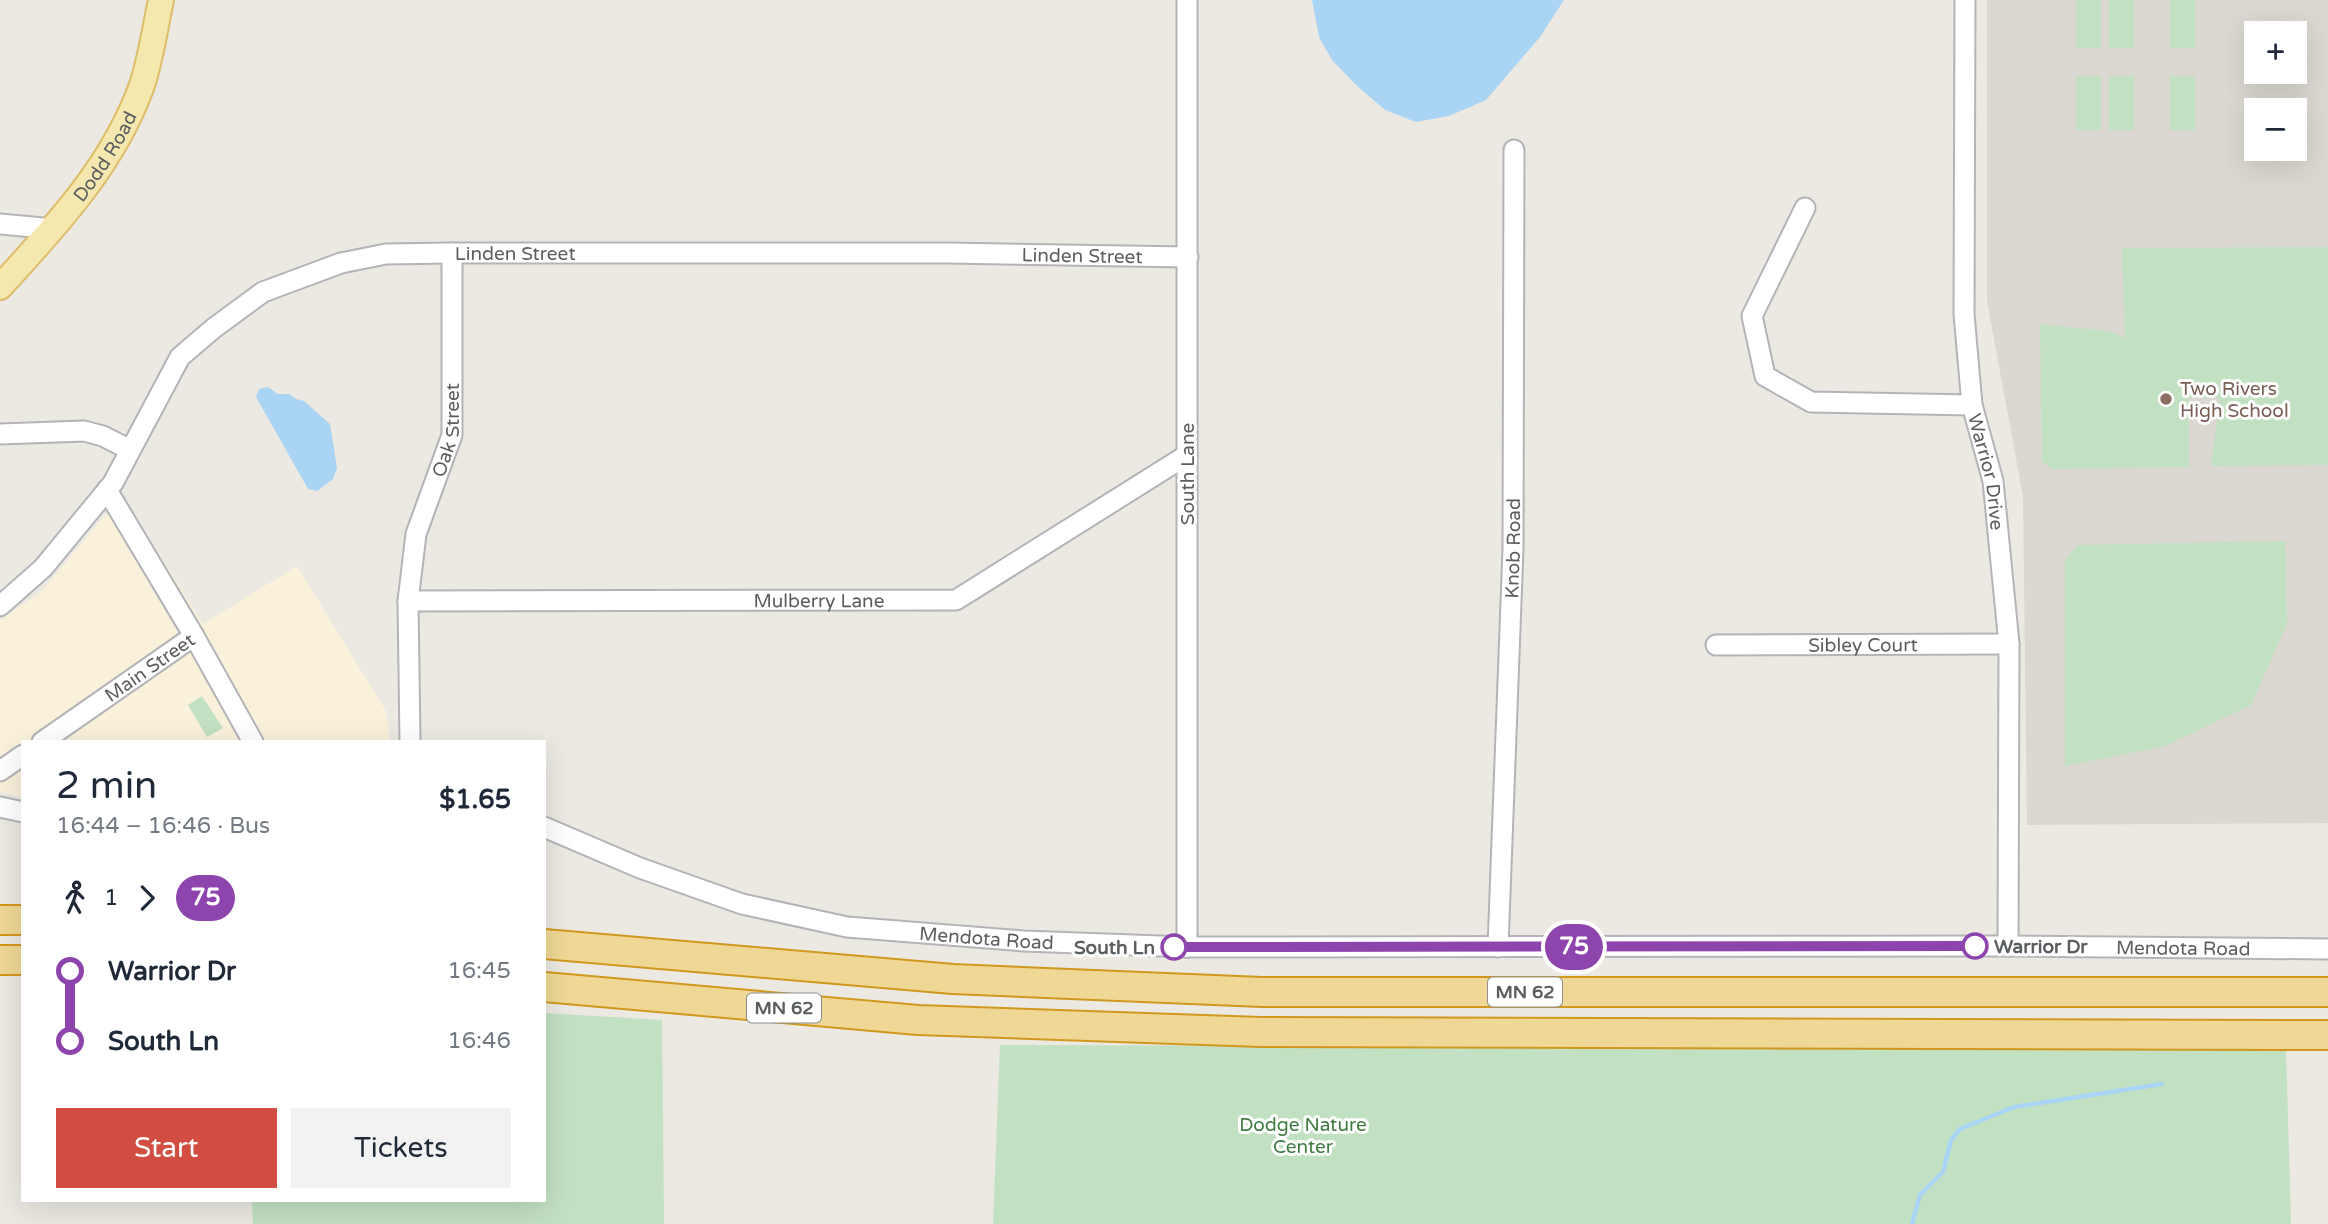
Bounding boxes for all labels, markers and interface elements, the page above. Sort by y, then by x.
map controls [2244,21,2307,161]
button: + [2244,21,2307,84]
button: − [2244,98,2307,161]
street label: Dodd Road [69,108,142,206]
street label: Linden Street [455,243,576,265]
street label: Linden Street [1022,244,1143,268]
place label: Two Rivers High School [2180,378,2289,422]
street label: Oak Street [428,383,464,480]
marker: Two Rivers High School [2158,391,2174,407]
street label: Warrior Drive [1963,411,2008,531]
street label: South Lane [1177,423,1199,525]
street label: Knob Road [1501,498,1525,599]
street label: Mulberry Lane [754,590,884,612]
street label: Main Street [101,629,199,707]
street label: Sibley Court [1808,634,1918,657]
text: 2 min [56,763,157,809]
text: $1.65 [439,784,511,815]
text: 16:44 – 16:46 · Bus [56,812,270,840]
icon: walk [56,879,94,917]
icon: forward [128,879,166,917]
text: 75 [190,883,221,912]
text: 1 [104,884,118,912]
street label: Mendota Road [918,923,1054,954]
line badge: 75 [1542,924,1606,970]
text: 75 [1559,932,1589,961]
marker: Warrior Dr [1962,933,1988,959]
marker: South Ln [1161,934,1187,960]
place label: Warrior Dr [1994,936,2088,958]
place label: South Ln [1074,937,1155,959]
street label: Mendota Road [2116,937,2251,960]
text: Warrior Dr [108,956,236,987]
text: 16:45 [447,957,511,985]
road number: MN 62 [1488,978,1562,1007]
road number: MN 62 [747,993,821,1023]
text: South Ln [108,1026,219,1057]
text: 16:46 [447,1027,511,1055]
button: Start [56,1108,277,1188]
button: Tickets [291,1108,511,1188]
park label: Dodge Nature Center [1239,1114,1367,1158]

